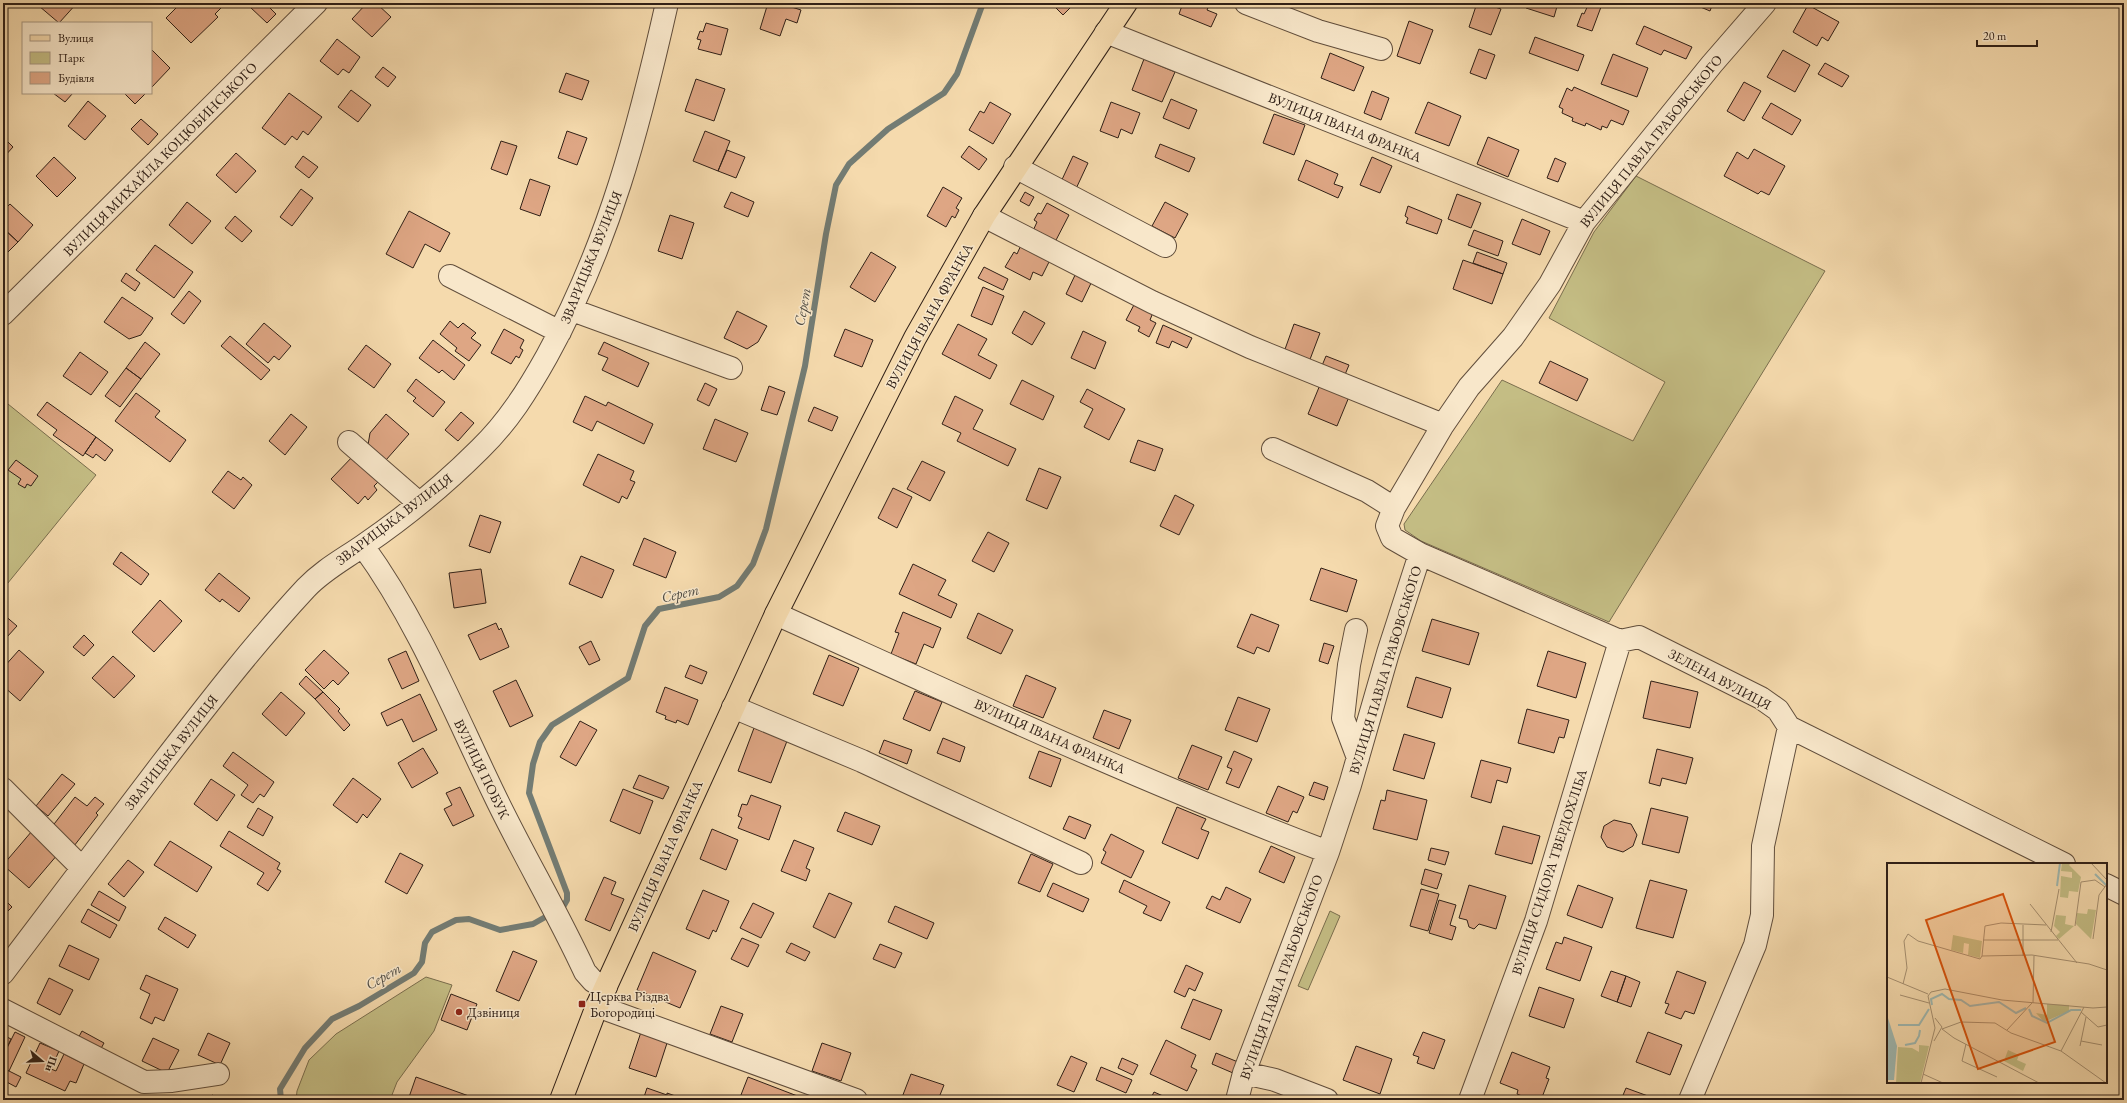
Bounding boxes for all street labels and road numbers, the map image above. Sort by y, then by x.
street label: ВУЛИЦЯ ПАВЛА ГРАБОВСЬКОГО [1576,51,1727,231]
street label: ВУЛИЦЯ МИХАЙЛА КОЦЮБИНСЬКОГО [59,58,261,260]
street label: ВУЛИЦЯ ІВАНА ФРАНКА [1266,88,1425,166]
street label: ЗВАРИЦЬКА ВУЛИЦЯ [556,187,626,326]
street label: ВУЛИЦЯ ІВАНА ФРАНКА [881,240,977,392]
street label: ЗВАРИЦЬКА ВУЛИЦЯ [332,469,456,569]
street label: ВУЛИЦЯ ПАВЛА ГРАБОВСЬКОГО [1345,563,1425,776]
street label: ЗЕЛЕНА ВУЛИЦЯ [1665,644,1775,714]
street label: ЗВАРИЦЬКА ВУЛИЦЯ [120,690,222,813]
street label: ВУЛИЦЯ ІВАНА ФРАНКА [972,694,1129,778]
street label: ВУЛИЦЯ ПОБУК [450,716,514,823]
street label: ВУЛИЦЯ СИДОРА ТВЕРДОХЛІБА [1507,766,1591,977]
street label: ВУЛИЦЯ ІВАНА ФРАНКА [623,777,707,934]
street label: ВУЛИЦЯ ПАВЛА ГРАБОВСЬКОГО [1235,872,1327,1082]

